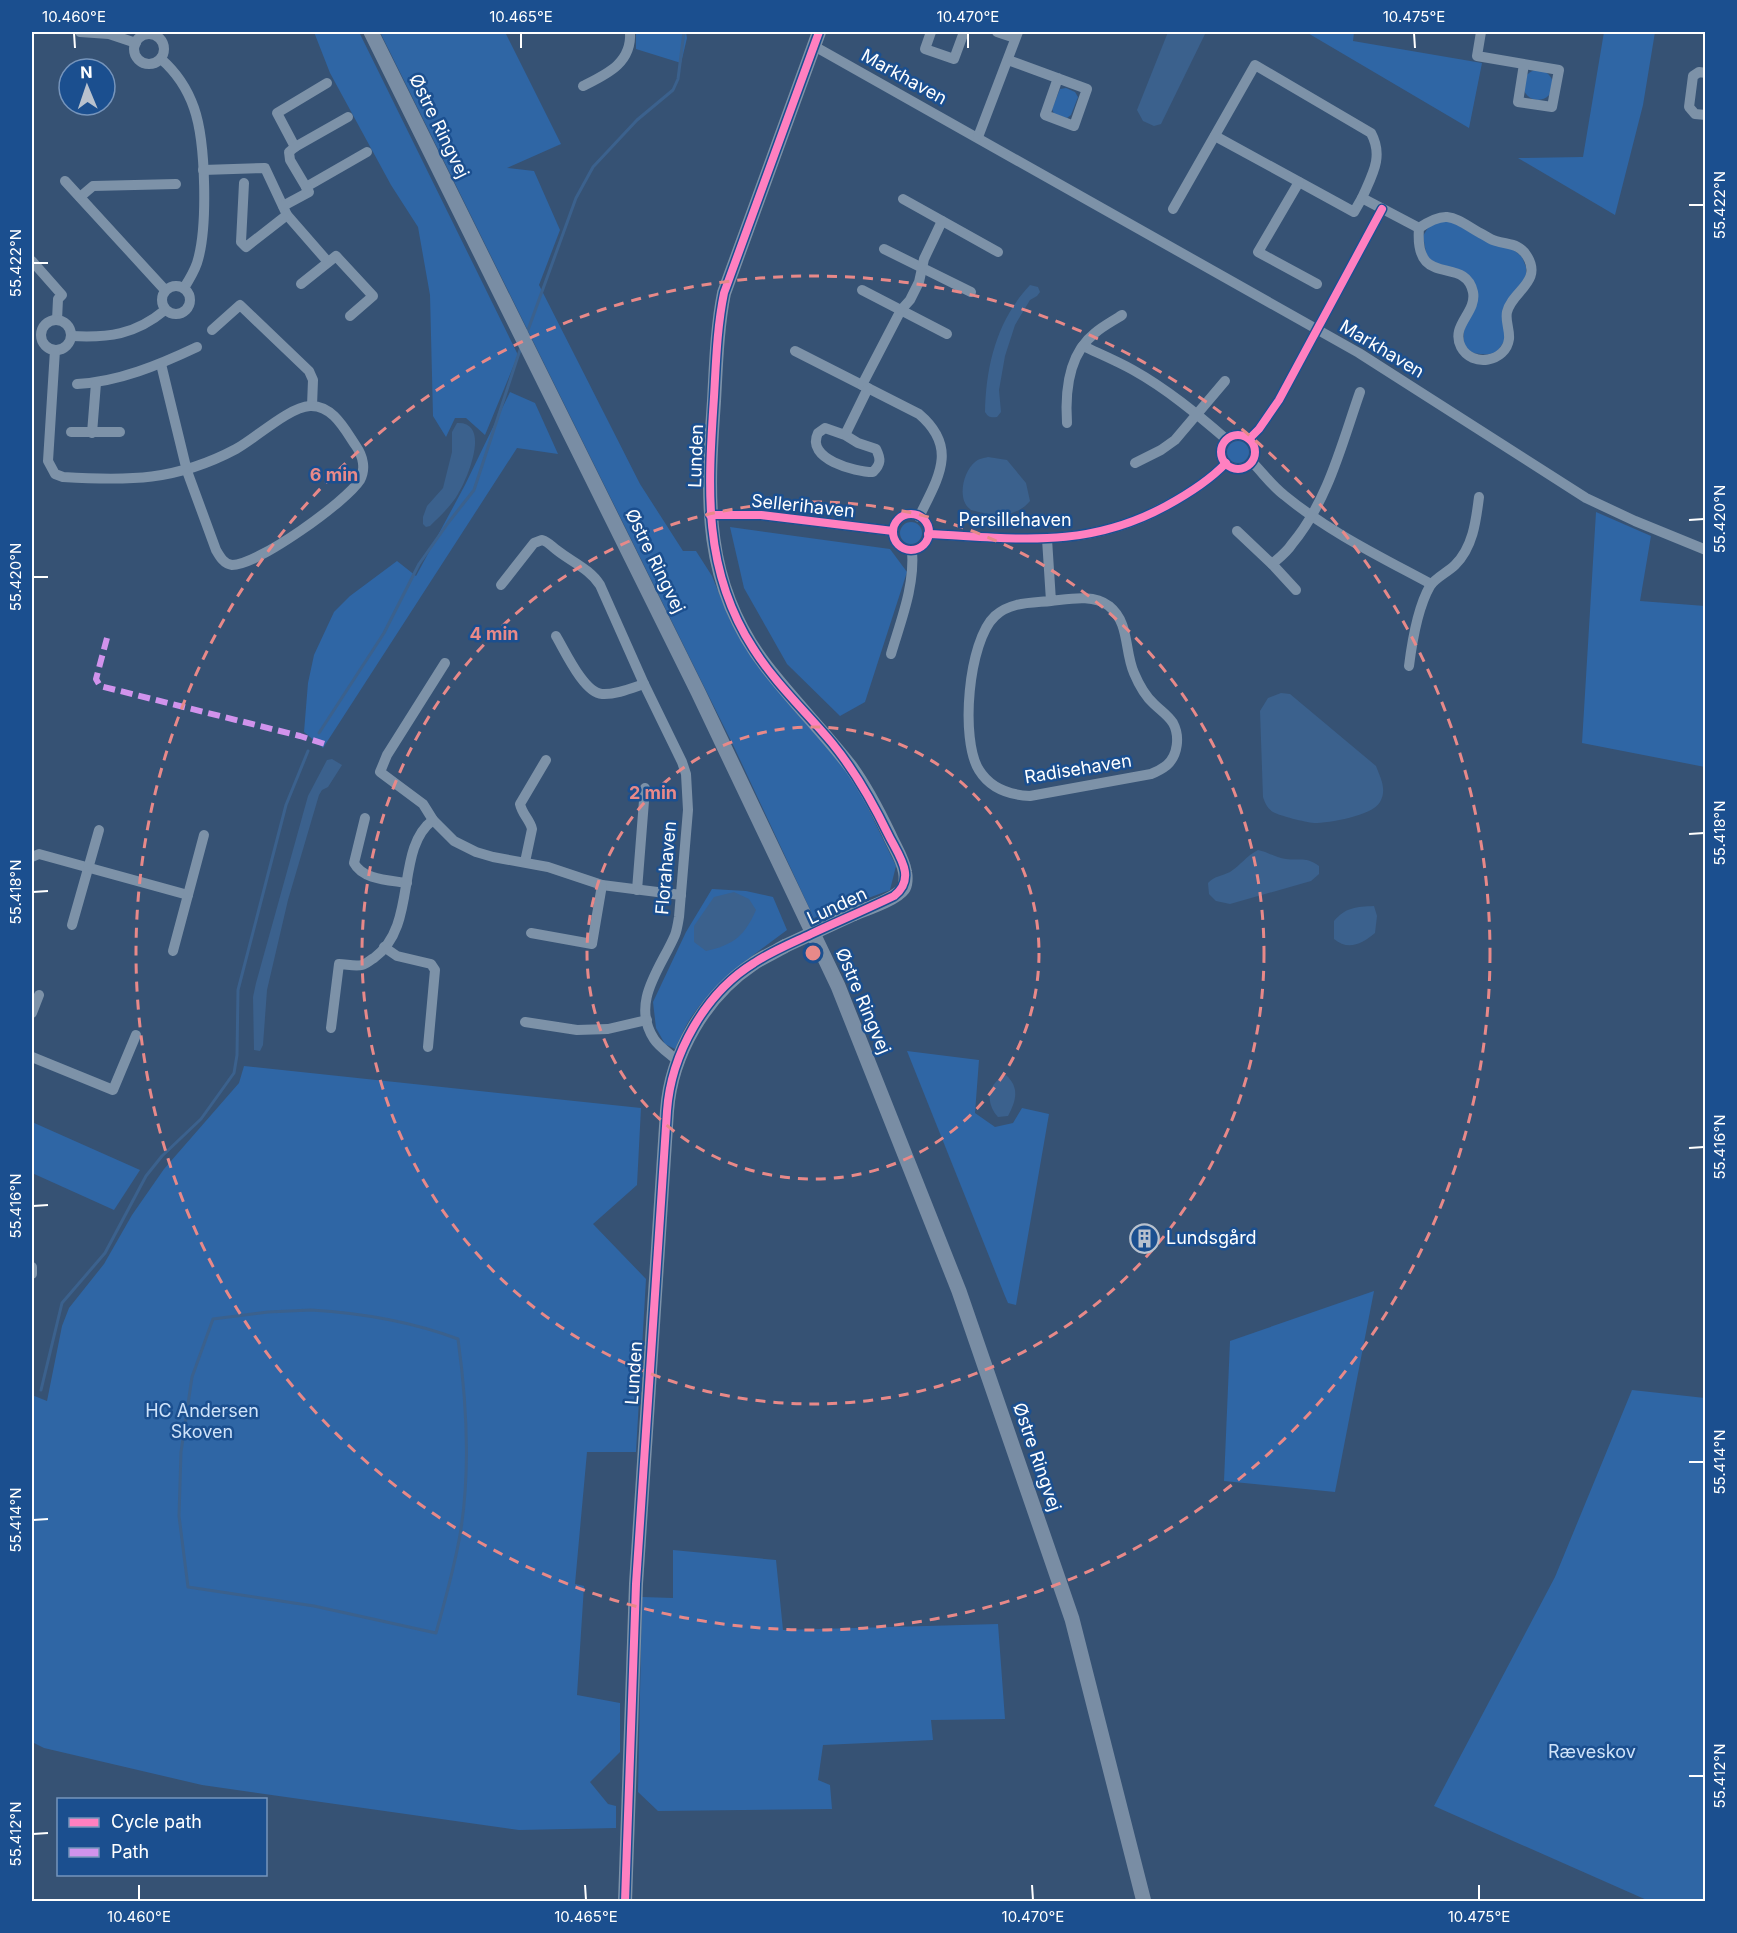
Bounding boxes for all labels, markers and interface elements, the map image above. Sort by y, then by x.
text: 10.460°E [42,7,106,26]
text: 10.465°E [489,7,553,26]
text: 10.470°E [937,7,999,26]
text: 10.475°E [1383,7,1445,26]
street label: Markhaven [858,44,951,109]
north arrow [57,57,117,117]
text: N [80,62,93,82]
street label: Østre Ringvej [405,70,474,181]
text: 55.422°N [1710,171,1729,239]
text: 55.422°N [6,229,25,297]
street label: Markhaven [1336,315,1428,382]
street label: Lunden [684,424,707,488]
text: 6 min [310,464,358,485]
text: 55.420°N [1710,485,1729,553]
street label: Sellerihaven [750,490,856,521]
street label: Østre Ringvej [621,505,690,616]
street label: Persillehaven [958,509,1072,530]
text: 55.420°N [6,543,25,611]
text: 4 min [470,623,518,644]
street label: Radisehaven [1023,750,1133,787]
text: 2 min [629,782,677,803]
text: 55.418°N [1710,801,1729,865]
street label: Florahaven [651,820,680,916]
text: 55.418°N [6,860,25,924]
street label: Lunden [804,883,870,929]
centre of rings [803,943,823,963]
street label: Østre Ringvej [832,944,895,1057]
text: 55.416°N [1710,1114,1729,1180]
text: 55.416°N [6,1173,25,1239]
building icon: Lundsgård [1129,1222,1161,1254]
place label: Lundsgård [1166,1227,1257,1248]
street label: Lunden [621,1341,646,1405]
park label: HC Andersen Skoven [145,1400,259,1442]
street label: Østre Ringvej [1009,1400,1066,1514]
text: 55.414°N [1710,1429,1729,1495]
text: 55.414°N [6,1487,25,1553]
park label: Ræveskov [1548,1741,1636,1762]
text: 55.412°N [1710,1744,1729,1808]
legend [57,1798,267,1876]
text: 55.412°N [6,1802,25,1866]
text: Cycle path [111,1811,202,1832]
text: Path [111,1841,149,1862]
text: 10.460°E [107,1907,171,1926]
text: 10.465°E [554,1907,618,1926]
text: 10.470°E [1002,1907,1064,1926]
text: 10.475°E [1448,1907,1510,1926]

